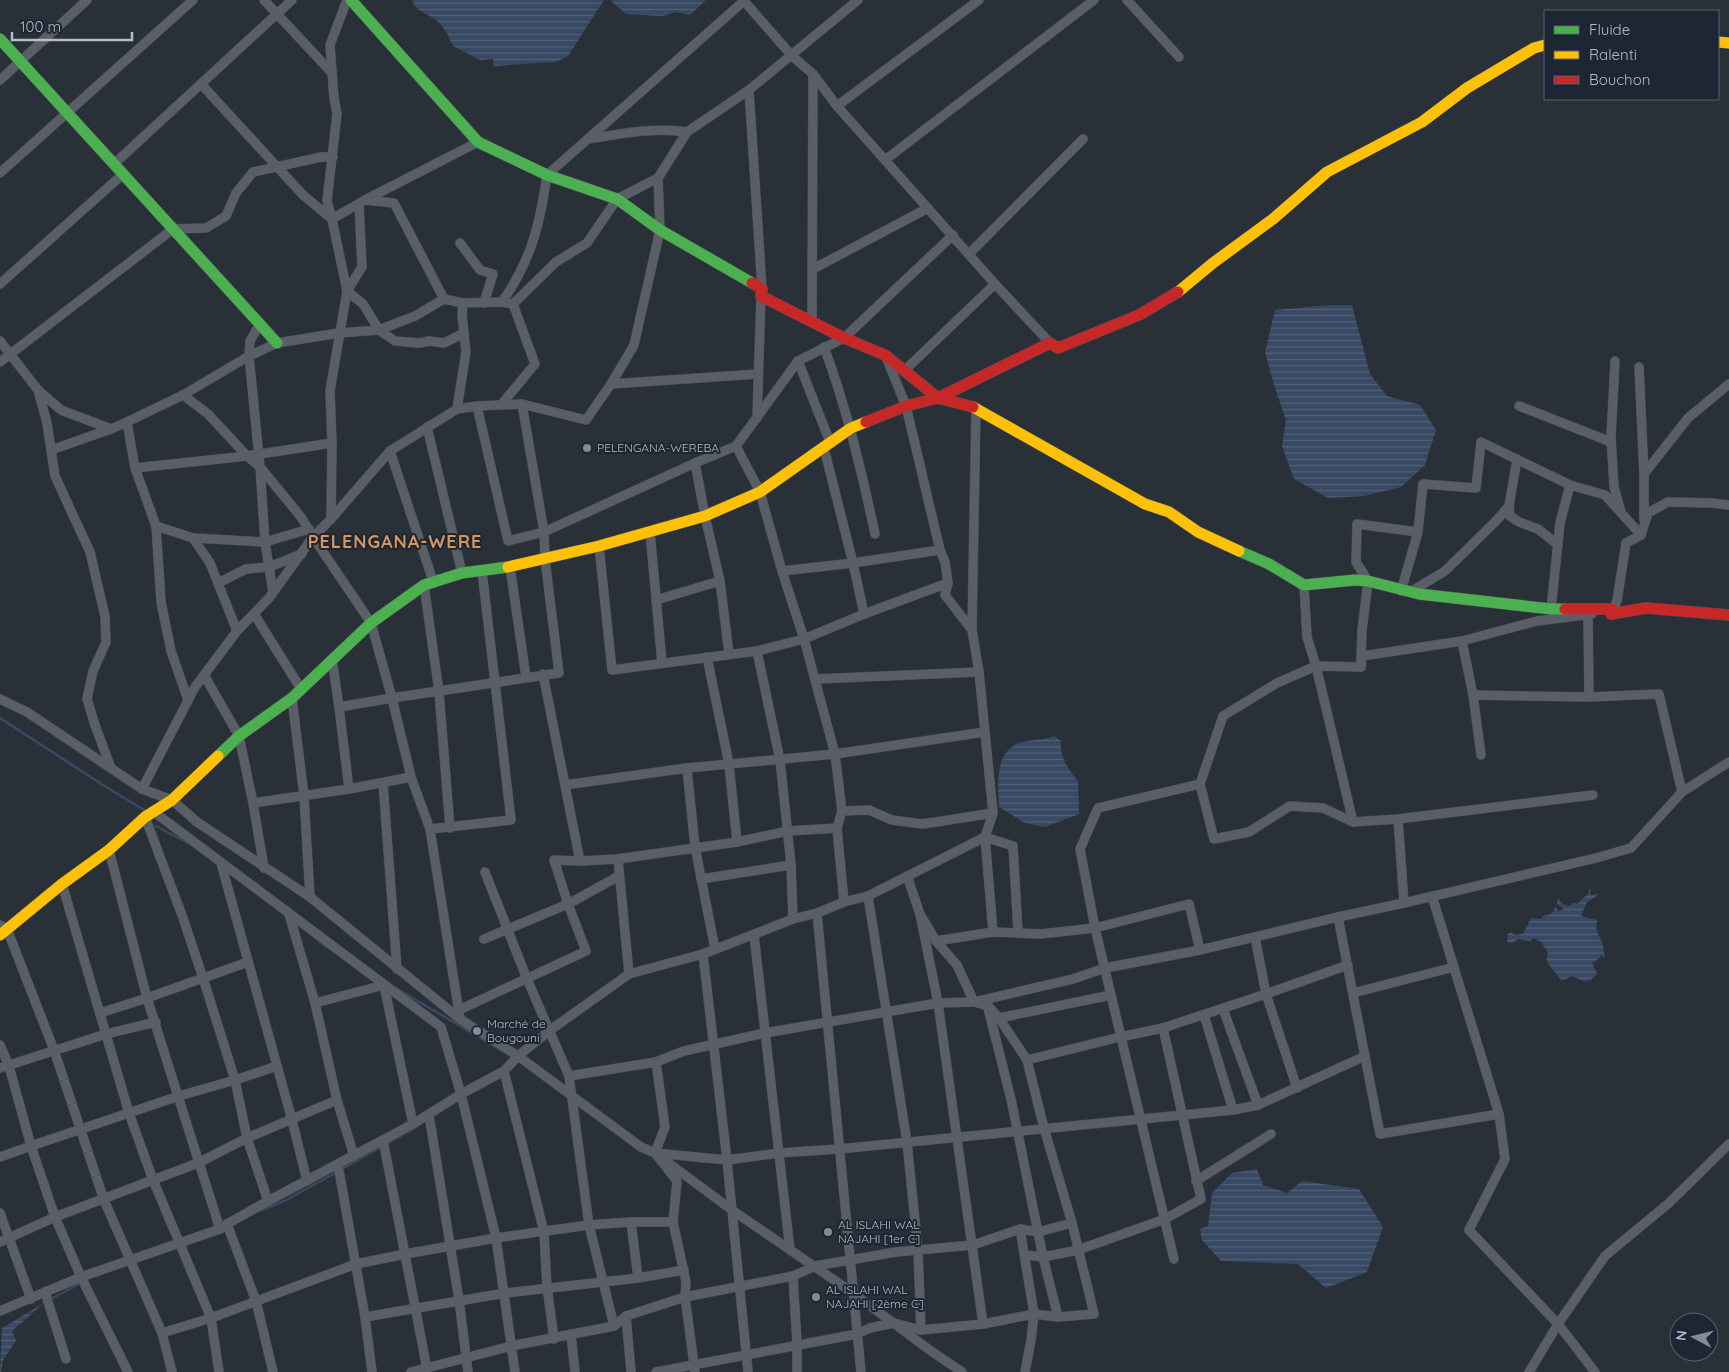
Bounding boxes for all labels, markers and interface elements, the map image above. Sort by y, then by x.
scale bar [12,10,132,42]
legend [1544,10,1719,100]
text: 100 m [20,17,61,36]
text: Fluide [1589,20,1630,39]
text: Ralenti [1589,45,1637,64]
text: Bouchon [1589,70,1650,89]
place label: PELENGANA-WEREBA [597,440,719,455]
marker: PELENGANA-WEREBA [581,442,593,454]
district label: PELENGANA-WERE [308,530,482,553]
place label: Marché de Bougouni [487,1016,546,1045]
marker: Marché de Bougouni [471,1025,483,1037]
place label: AL ISLAHI WAL NAJAHI [1er C] [838,1217,920,1246]
marker: AL ISLAHI WAL NAJAHI [1er C] [822,1226,834,1238]
place label: AL ISLAHI WAL NAJAHI [2ème C] [826,1282,924,1311]
marker: AL ISLAHI WAL NAJAHI [2ème C] [810,1291,822,1303]
north arrow [1669,1312,1719,1362]
text: N [1672,1329,1691,1342]

